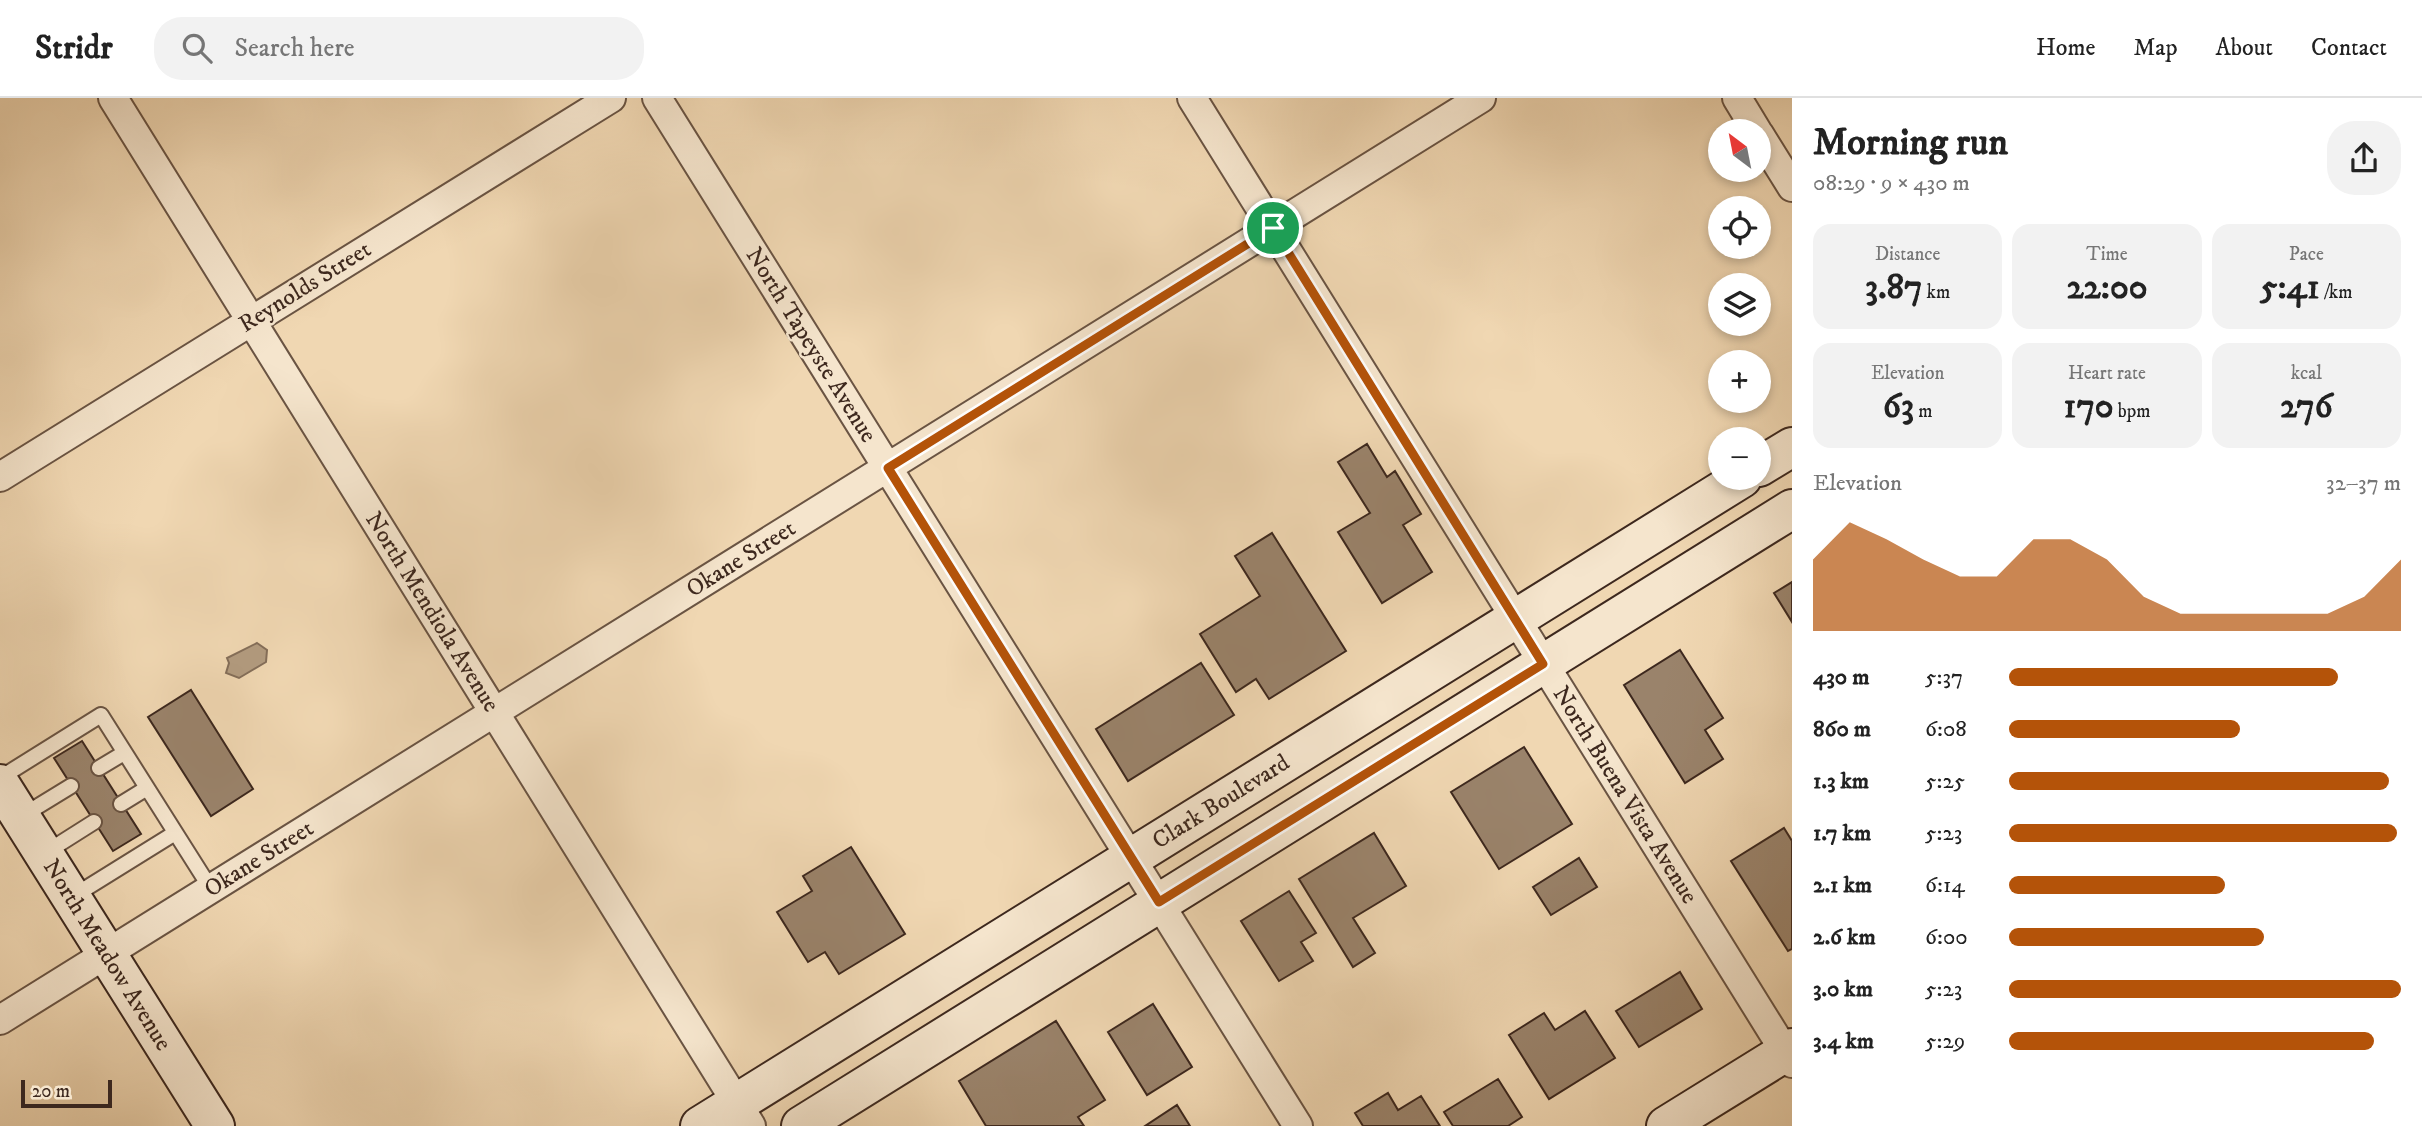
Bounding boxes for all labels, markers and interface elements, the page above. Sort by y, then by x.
search box [154,17,644,80]
text: Stridr [35,28,112,69]
icon: search [178,29,216,67]
text: Search here [234,32,355,65]
text: Home [2036,33,2095,63]
text: Map [2133,33,2178,63]
text: About [2216,33,2273,63]
text: Contact [2311,33,2387,63]
north arrow [1708,119,1771,182]
map controls [1708,119,1771,490]
text: Morning run [1813,119,2008,167]
button: share [2327,121,2401,195]
text: 08:29 · 9 × 430 m [1813,169,1970,198]
button: locate [1708,196,1771,259]
pin [1243,198,1303,258]
icon: arrive [1254,209,1292,247]
street label: Reynolds Street [233,234,377,340]
street label: North Tapeyste Avenue [739,242,883,448]
text: Distance [1875,243,1940,266]
text: Time [2086,243,2128,266]
text: Pace [2289,243,2324,266]
text: 3.87 [1865,266,1922,310]
text: 22:00 [2066,266,2148,310]
text: 5:41 [2260,266,2320,310]
button: layers [1708,273,1771,336]
text: km [1922,281,1950,304]
text: /km [2320,281,2353,304]
button: + [1708,350,1771,413]
text: Elevation [1871,362,1944,385]
text: Heart rate [2068,362,2146,385]
text: kcal [2291,362,2322,385]
text: 63 [1883,385,1914,429]
text: 170 [2064,385,2114,429]
text: 276 [2280,385,2333,429]
text: m [1914,400,1932,423]
text: bpm [2114,400,2150,423]
button: − [1708,427,1771,490]
text: Elevation [1813,469,1902,498]
text: 32–37 m [2326,469,2401,498]
street label: North Mendiola Avenue [358,506,506,718]
street label: Okane Street [681,513,801,604]
text: 430 m [1813,663,1869,692]
text: 5:37 [1925,663,1963,692]
street label: North Buena Vista Avenue [1546,681,1704,910]
text: 860 m [1813,715,1871,744]
text: 6:08 [1925,715,1967,744]
street label: Clark Boulevard [1147,748,1295,856]
text: 1.3 km [1813,767,1869,796]
text: 5:25 [1925,767,1965,796]
street label: Okane Street [199,813,319,904]
text: 1.7 km [1813,819,1871,848]
text: 5:23 [1925,819,1962,848]
street label: North Meadow Avenue [36,854,178,1056]
text: 2.1 km [1813,871,1872,900]
text: 6:14 [1925,871,1965,900]
text: 2.6 km [1813,923,1876,952]
text: 6:00 [1925,923,1968,952]
text: 3.0 km [1813,975,1873,1004]
text: 5:23 [1925,975,1962,1004]
text: 3.4 km [1813,1027,1874,1056]
text: 5:29 [1925,1027,1965,1056]
scale bar [21,1077,112,1109]
text: 20 m [32,1080,70,1103]

